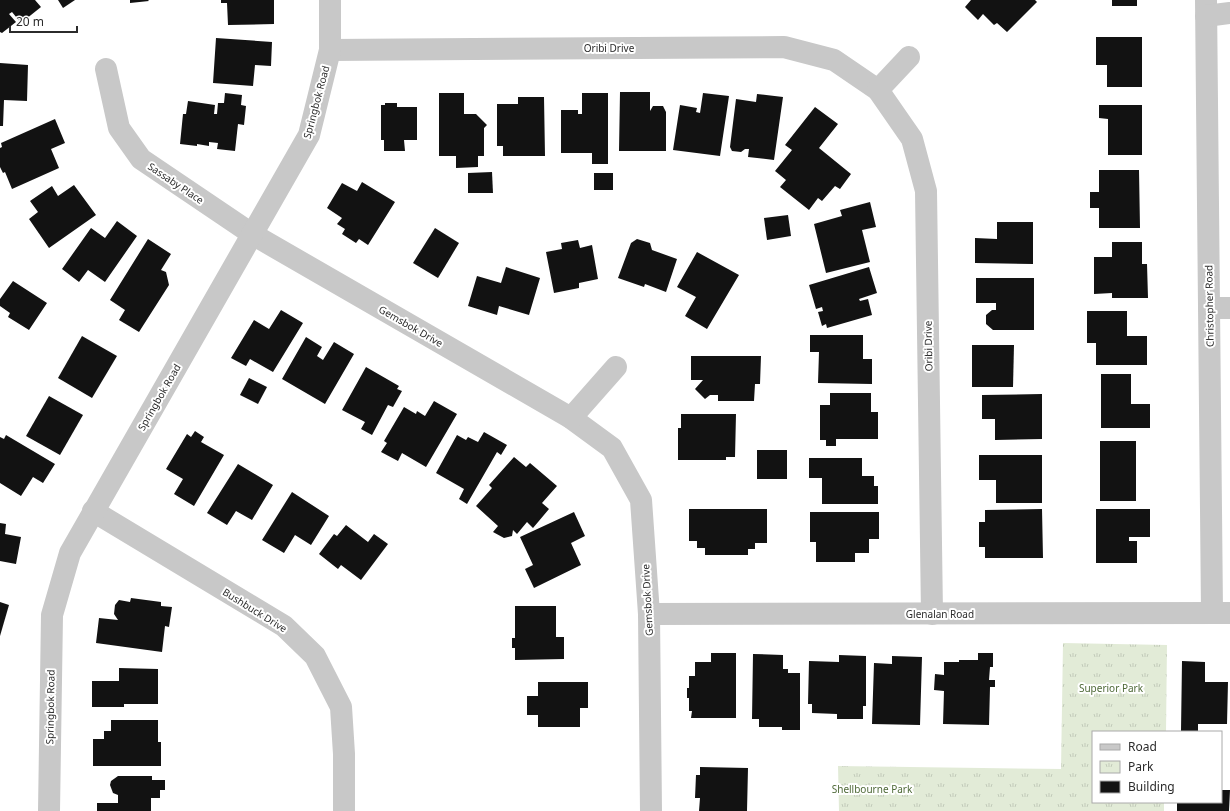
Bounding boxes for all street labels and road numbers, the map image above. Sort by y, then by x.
street label: Oribi Drive [584,41,635,55]
street label: Springbok Road [300,64,332,140]
street label: Sassaby Place [145,159,207,207]
street label: Christopher Road [1201,265,1217,347]
street label: Gemsbok Drive [376,302,446,350]
street label: Oribi Drive [921,320,935,371]
street label: Springbok Road [134,361,184,433]
street label: Gemsbok Drive [638,563,656,636]
street label: Bushbuck Drive [220,585,290,636]
street label: Glenalan Road [906,607,974,621]
street label: Springbok Road [42,669,58,745]

